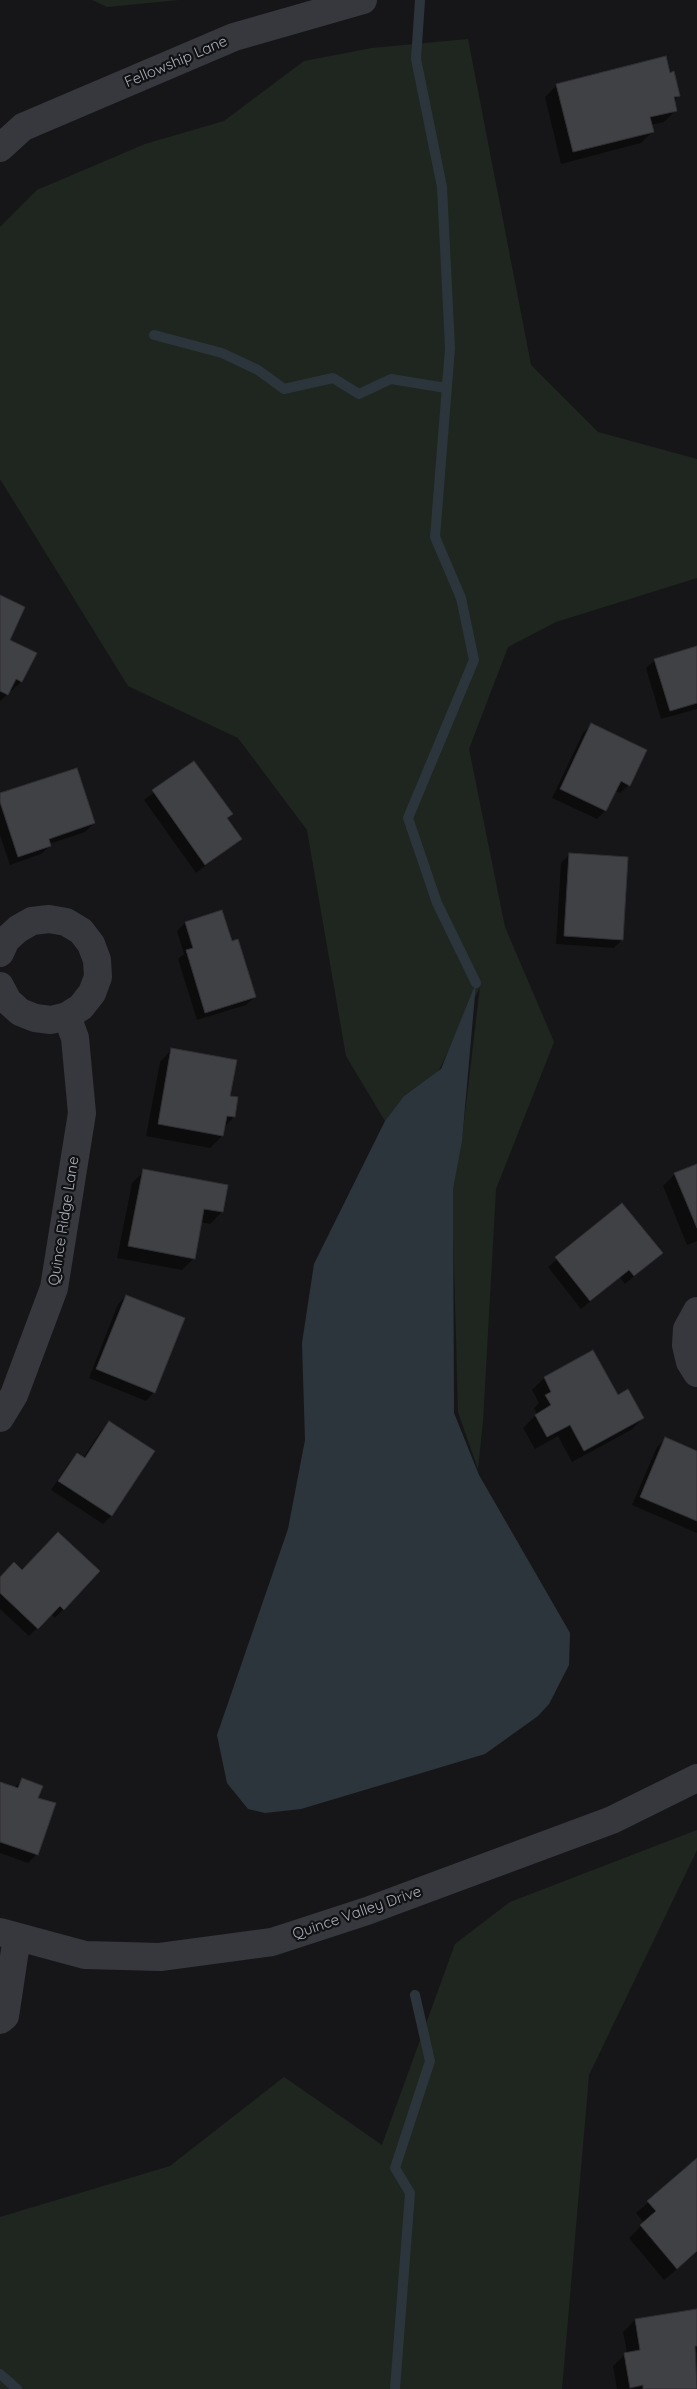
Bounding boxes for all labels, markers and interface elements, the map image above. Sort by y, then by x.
street label: Fellowship Lane [122,32,230,92]
street label: Quince Ridge Lane [45,1155,83,1287]
street label: Quince Valley Drive [290,1882,424,1944]

